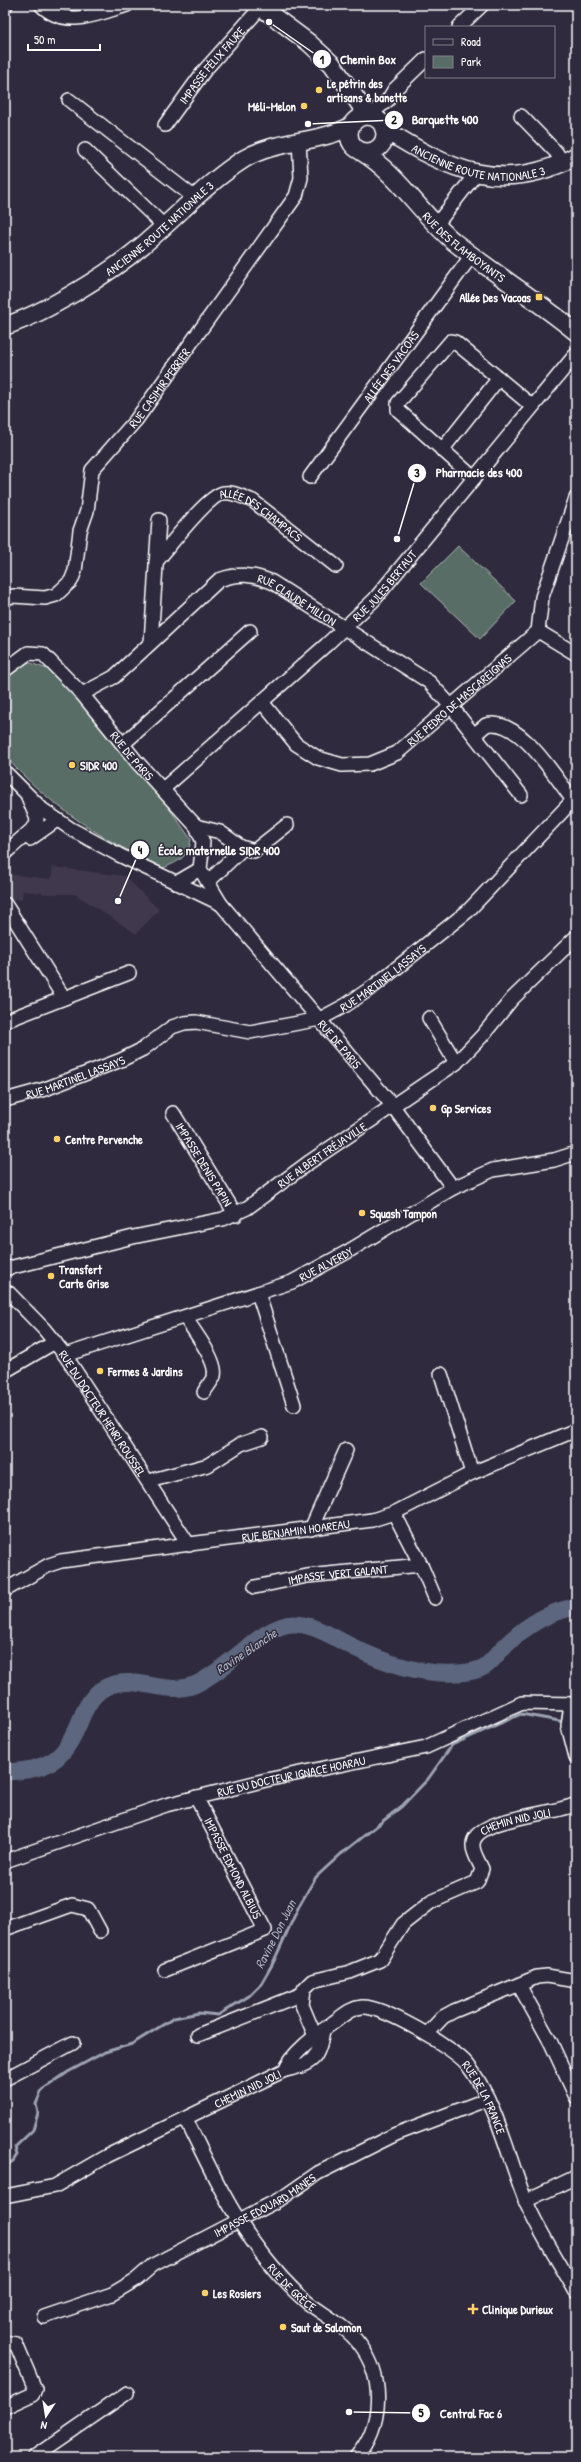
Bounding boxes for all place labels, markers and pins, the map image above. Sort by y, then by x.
callout: Chemin Box [312,47,404,72]
place label: Le pétrin des artisans & banette [327,75,407,106]
marker: Le pétrin des artisans & banette [314,85,324,95]
place label: Méli-Melon [248,98,297,115]
marker: Méli-Melon [299,101,309,111]
callout: Barquette 400 [384,107,486,132]
place label: Allée Des Vacoas [460,289,531,306]
marker: Allée Des Vacoas [534,292,544,302]
callout: Pharmacie des 400 [407,460,530,485]
place label: SIDR 400 [80,757,118,774]
marker: SIDR 400 [67,760,77,770]
callout: École maternelle SIDR 400 [130,838,287,863]
place label: Gp Services [441,1100,491,1118]
marker: Gp Services [428,1103,438,1113]
place label: Centre Pervenche [65,1131,143,1148]
marker: Centre Pervenche [52,1134,62,1144]
place label: Squash Tampon [370,1205,437,1223]
marker: Squash Tampon [357,1208,367,1218]
place label: Transfert Carte Grise [58,1261,109,1292]
marker: Transfert Carte Grise [46,1271,56,1281]
place label: Fermes & Jardins [107,1363,183,1380]
marker: Fermes & Jardins [95,1366,105,1376]
place label: Les Rosiers [213,2285,262,2302]
marker: Les Rosiers [200,2288,210,2298]
place label: Clinique Durieux [482,2301,554,2319]
marker: Clinique Durieux [467,2303,479,2315]
place label: Saut de Salomon [291,2319,362,2336]
marker: Saut de Salomon [278,2322,288,2332]
callout: Central Fac 6 [411,2401,510,2426]

